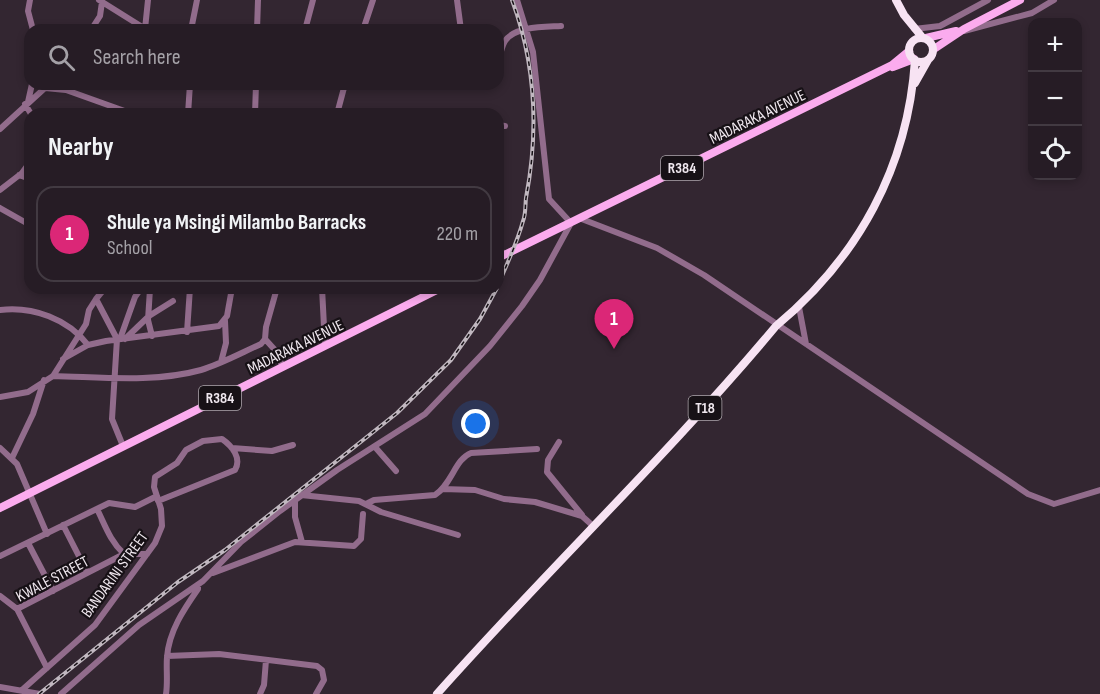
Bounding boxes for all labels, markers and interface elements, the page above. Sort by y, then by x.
map controls [1028,18,1082,180]
button: + [1028,18,1082,72]
search box [24,24,504,90]
icon: search [45,41,78,74]
text: Search here [93,44,180,71]
button: − [1028,72,1082,126]
street label: MADARAKA AVENUE [707,86,809,149]
button: locate [1028,126,1082,180]
text: Nearby [48,132,114,163]
road number: R384 [661,156,703,180]
text: Shule ya Msingi Milambo Barracks [107,209,366,236]
text: 1 [66,222,73,246]
text: 220 m [437,222,478,246]
text: School [107,236,152,260]
pin: 1 [594,300,634,349]
street label: MADARAKA AVENUE [245,316,347,379]
road number: R384 [199,386,241,410]
road number: T18 [688,396,722,420]
your location [461,409,490,438]
street label: BANDARINI STREET [78,528,153,622]
street label: KWALE STREET [13,552,93,606]

